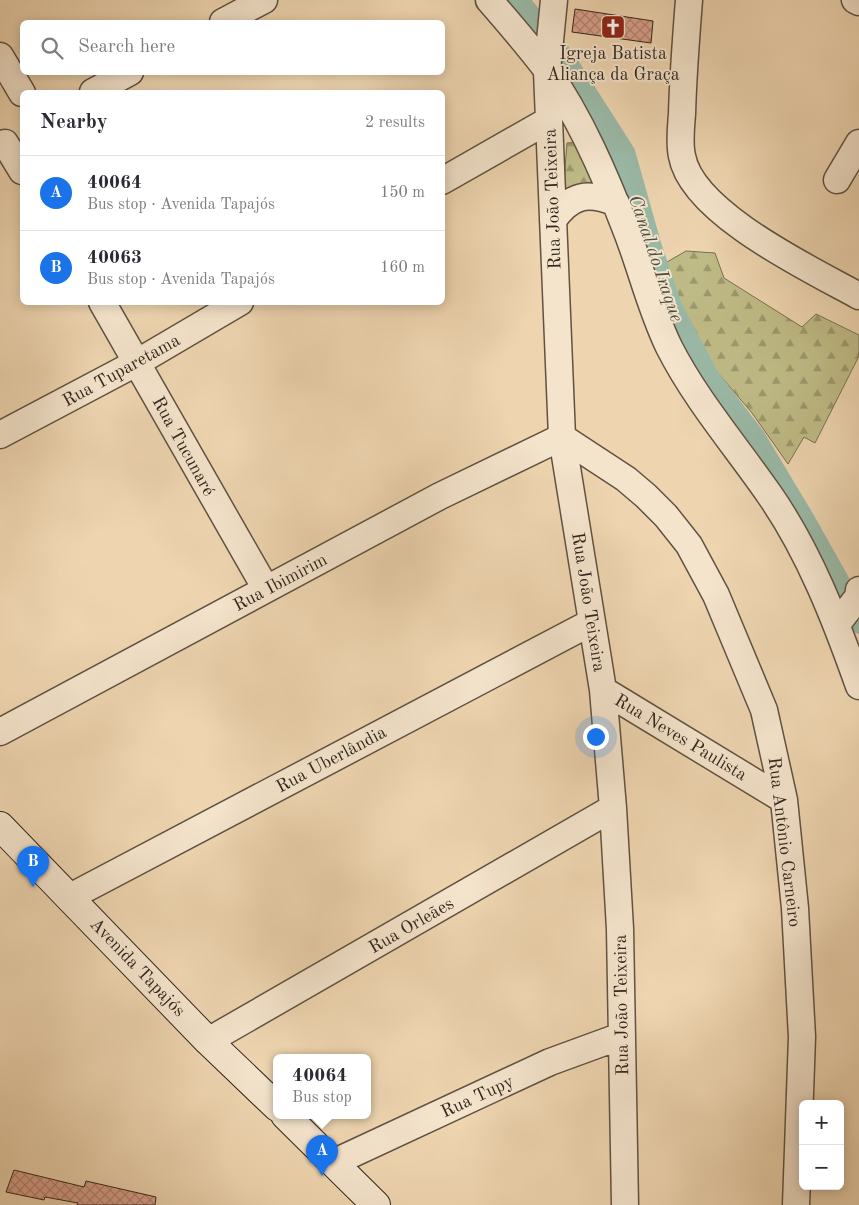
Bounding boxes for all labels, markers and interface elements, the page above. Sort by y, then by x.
church icon: Igreja Batista Aliança da Graça [600,14,626,40]
search box [20,20,445,75]
icon: search [38,34,66,62]
text: Search here [78,38,175,57]
place label: Igreja Batista Aliança da Graça [546,45,680,84]
text: Nearby [40,112,108,133]
text: 2 results [365,115,425,131]
street label: Rua João Teixeira [542,128,564,270]
text: 40064 [87,174,142,193]
text: A [50,185,62,201]
text: 150 m [380,185,425,201]
water label: Canal do Iraque [624,193,685,325]
text: Bus stop · Avenida Tapajós [87,197,275,213]
text: 40063 [87,249,142,268]
text: B [50,260,62,276]
text: 160 m [380,260,425,276]
text: Bus stop · Avenida Tapajós [87,272,275,288]
street label: Rua Tuparetama [60,331,183,411]
street label: Rua Tucunaré [148,394,218,499]
street label: Rua João Teixeira [568,531,608,673]
street label: Rua Ibimirim [231,551,330,615]
street label: Rua Neves Paulista [611,691,750,785]
street label: Rua Uberlândia [273,723,390,796]
your location [583,724,609,750]
street label: Rua Antônio Carneiro [765,756,803,928]
pin: B [17,846,49,887]
street label: Rua Orleães [366,894,457,957]
street label: Avenida Tapajós [86,915,189,1020]
street label: Rua João Teixeira [612,934,632,1076]
popup [273,1054,371,1119]
text: 40064 [292,1067,347,1086]
street label: Rua Tupy [438,1072,517,1121]
text: Bus stop [292,1090,352,1106]
map controls [799,1100,844,1190]
button: + [799,1100,844,1145]
pin: A [306,1135,338,1176]
button: − [799,1145,844,1190]

